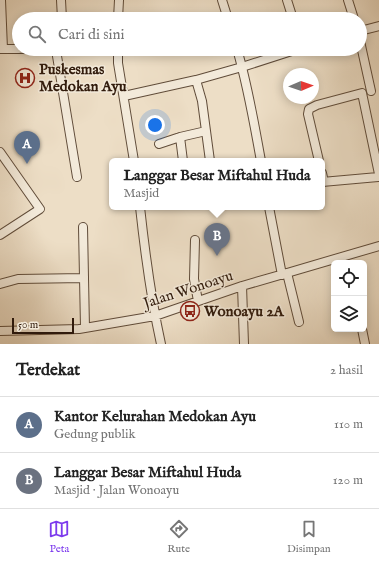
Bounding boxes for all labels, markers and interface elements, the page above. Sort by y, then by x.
search box [12,12,367,56]
icon: search [26,23,48,45]
text: Cari di sini [58,25,125,44]
place label: Puskesmas Medokan Ayu [39,60,127,96]
hospital icon: Puskesmas Medokan Ayu [14,67,36,89]
north arrow [283,68,319,104]
your location [145,115,165,135]
pin: A [14,131,40,164]
popup [109,158,325,210]
text: Langgar Besar Miftahul Huda [123,166,311,185]
text: Masjid [123,185,159,202]
pin: B [204,223,230,256]
map controls [331,260,367,332]
button: locate [331,260,367,296]
street label: Jalan Wonoayu [139,266,236,314]
button: layers [331,296,367,332]
bus stop icon: Wonoayu 2A [179,300,201,322]
place label: Wonoayu 2A [203,302,284,321]
scale bar [12,316,74,335]
text: 50 m [18,318,38,332]
text: Terdekat [16,360,80,381]
text: 2 hasil [330,362,363,379]
text: Kantor Kelurahan Medokan Ayu [54,407,256,426]
text: A [25,416,33,433]
text: 110 m [334,416,363,433]
text: Gedung publik [54,426,135,443]
text: Langgar Besar Miftahul Huda [54,463,241,482]
text: B [25,472,33,489]
text: 120 m [333,472,363,489]
text: Masjid · Jalan Wonoayu [54,482,179,499]
tab: Peta [48,518,70,556]
tab: Rute [167,518,190,556]
tab: Disimpan [287,518,331,556]

